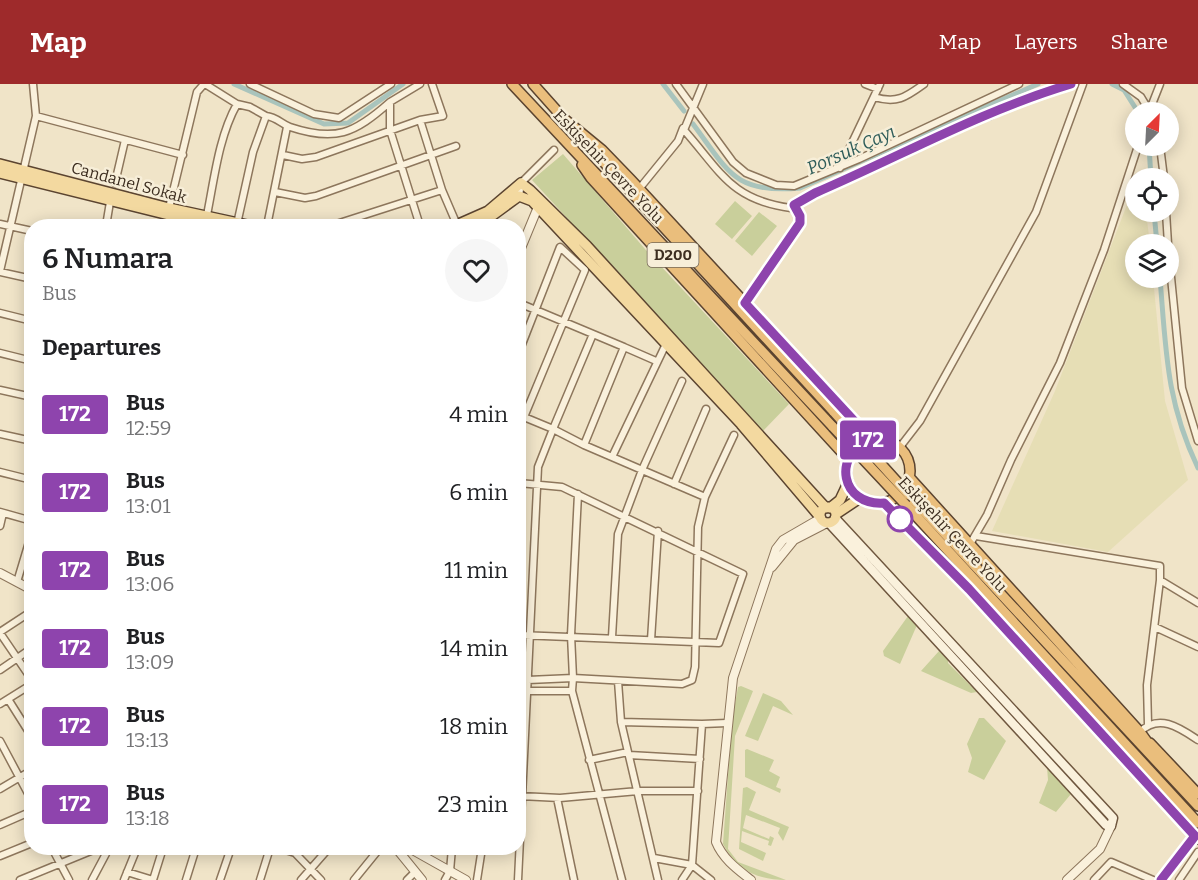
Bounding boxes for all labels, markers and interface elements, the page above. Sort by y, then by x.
text: Map [30,26,87,59]
text: Map [939,29,981,55]
text: Layers [1014,29,1078,55]
text: Share [1111,29,1168,55]
north arrow [1125,102,1179,156]
map controls [1125,102,1179,288]
street label: Eskişehir Çevre Yolu [550,106,668,227]
water label: Porsuk Çayı [803,121,899,179]
street label: Candanel Sokak [69,158,189,207]
button: locate [1125,168,1179,222]
button: layers [1125,234,1179,288]
button: heart [445,239,508,302]
text: 6 Numara [42,242,173,275]
road number: D200 [648,243,698,267]
text: Bus [42,281,77,305]
text: Departures [42,334,161,361]
text: Bus [126,389,165,416]
text: 172 [59,401,91,427]
text: 4 min [449,401,508,428]
text: 12:59 [126,416,171,440]
line badge: 172 [834,420,902,460]
text: 172 [852,427,884,453]
text: Bus [126,467,165,494]
street label: Eskişehir Çevre Yolu [894,473,1011,596]
text: 172 [59,479,91,505]
text: 6 min [449,479,508,506]
text: 13:01 [126,494,171,518]
unlabelled marker [887,506,913,532]
text: Bus [126,545,165,572]
text: 172 [59,557,91,583]
text: 11 min [444,557,508,584]
text: 13:06 [126,572,174,596]
text: Bus [126,623,165,650]
text: 172 [59,635,91,661]
text: 14 min [440,635,508,662]
text: 13:09 [126,650,174,674]
text: Bus [126,701,165,728]
text: 172 [59,713,91,739]
text: 18 min [440,713,508,740]
text: 13:13 [126,728,169,752]
text: Bus [126,779,165,806]
text: 172 [59,791,91,817]
text: 23 min [438,791,508,818]
text: 13:18 [126,806,170,830]

